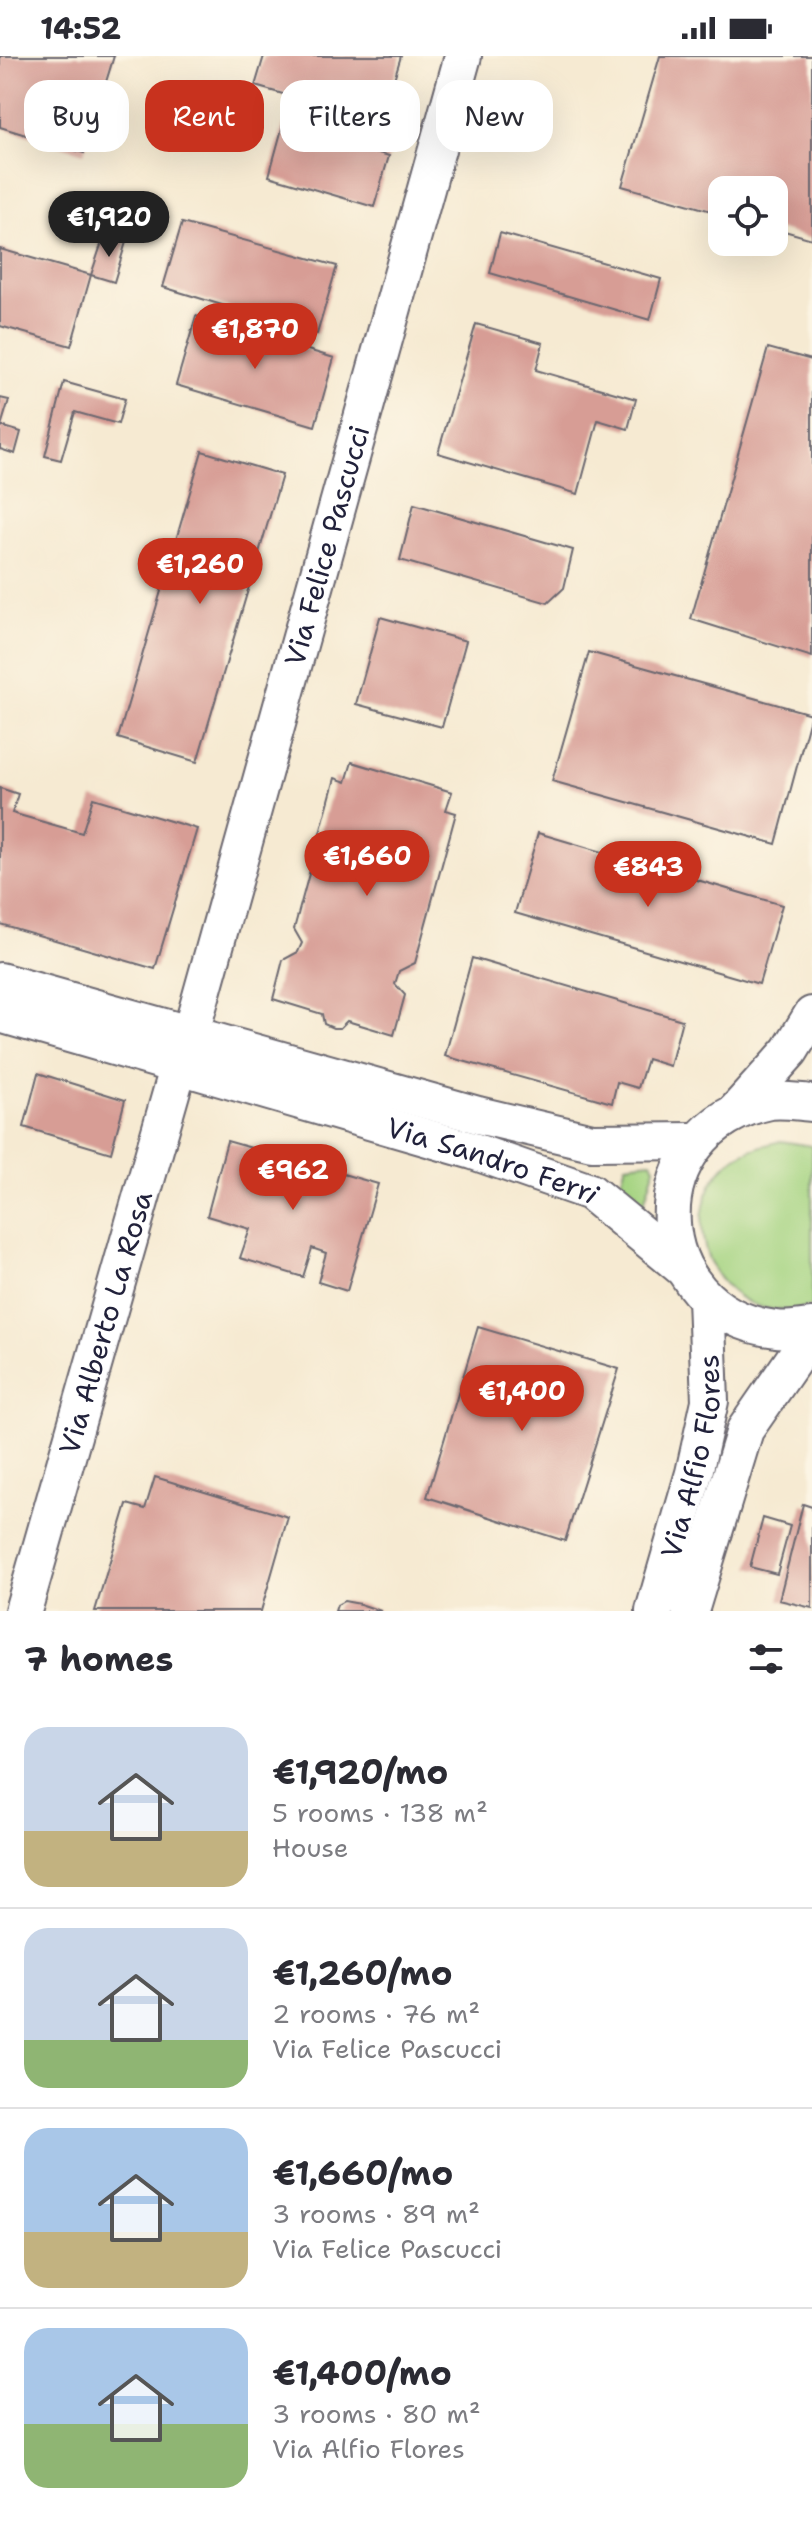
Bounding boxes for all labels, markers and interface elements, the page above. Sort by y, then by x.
text: 14:52 [40,8,121,49]
chip: Buy [24,80,129,152]
chip: Rent [145,80,264,152]
chip: Filters [280,80,420,152]
chip: New [436,80,553,152]
map controls [708,176,788,256]
button: locate [708,176,788,256]
pin: €1,920 [44,191,174,259]
text: €1,920 [66,199,152,234]
pin: €1,870 [190,303,320,371]
text: €1,870 [211,311,299,346]
street label: Via Felice Pascucci [275,421,378,670]
pin: €1,260 [135,538,265,606]
text: €1,260 [156,546,244,581]
pin: €1,660 [302,830,432,898]
text: €1,660 [322,838,412,873]
pin: €843 [601,841,695,909]
text: €843 [612,849,684,884]
street label: Via Sandro Ferri [382,1108,608,1212]
pin: €962 [246,1144,340,1212]
text: €962 [257,1152,329,1187]
street label: Via Alberto La Rosa [50,1186,161,1459]
street label: Via Alfio Flores [651,1354,730,1562]
pin: €1,400 [457,1365,587,1433]
text: €1,400 [478,1373,566,1408]
text: 7 homes [24,1636,173,1682]
icon: filters [744,1637,788,1681]
text: €1,920/mo [272,1749,448,1795]
icon: home [88,1759,184,1855]
text: 5 rooms · 138 m² [272,1795,488,1830]
text: House [272,1830,348,1865]
text: €1,260/mo [272,1950,453,1996]
icon: home [88,1960,184,2056]
text: 2 rooms · 76 m² [272,1996,480,2031]
text: Via Felice Pascucci [272,2031,502,2066]
text: €1,660/mo [272,2150,453,2196]
icon: home [88,2160,184,2256]
text: 3 rooms · 89 m² [272,2196,480,2231]
text: Via Felice Pascucci [272,2231,502,2266]
text: €1,400/mo [272,2350,452,2396]
icon: home [88,2360,184,2456]
text: 3 rooms · 80 m² [272,2396,481,2431]
text: Via Alfio Flores [272,2431,465,2466]

